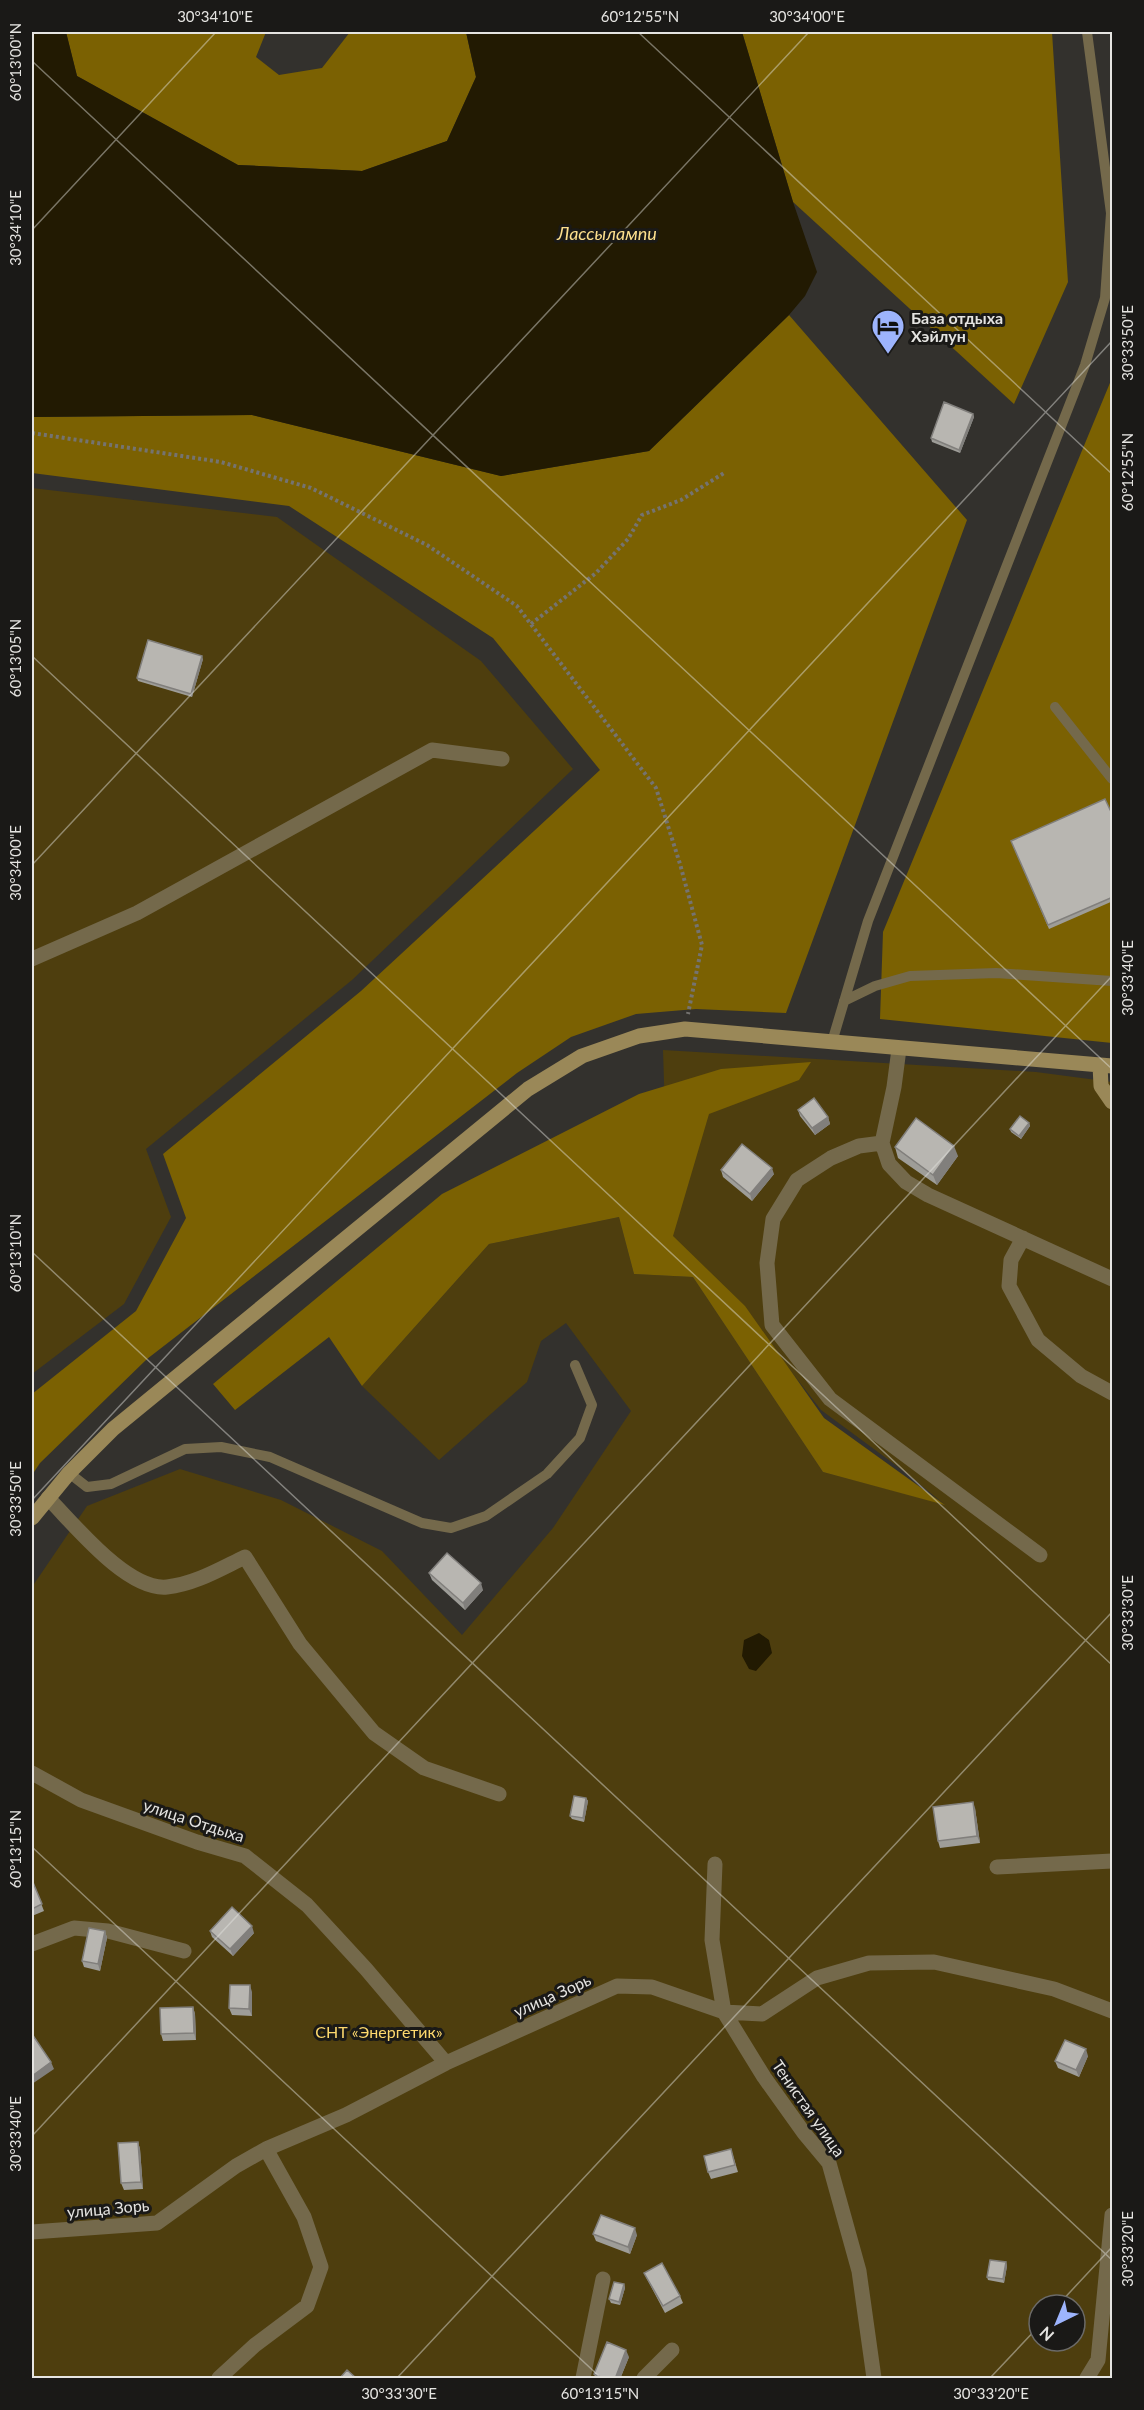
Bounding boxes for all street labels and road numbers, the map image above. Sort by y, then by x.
street label: улица Отдыха [141,1795,247,1845]
street label: улица Зорь [510,1969,594,2020]
street label: Тенистая улица [769,2056,849,2160]
street label: улица Зорь [66,2195,150,2221]

